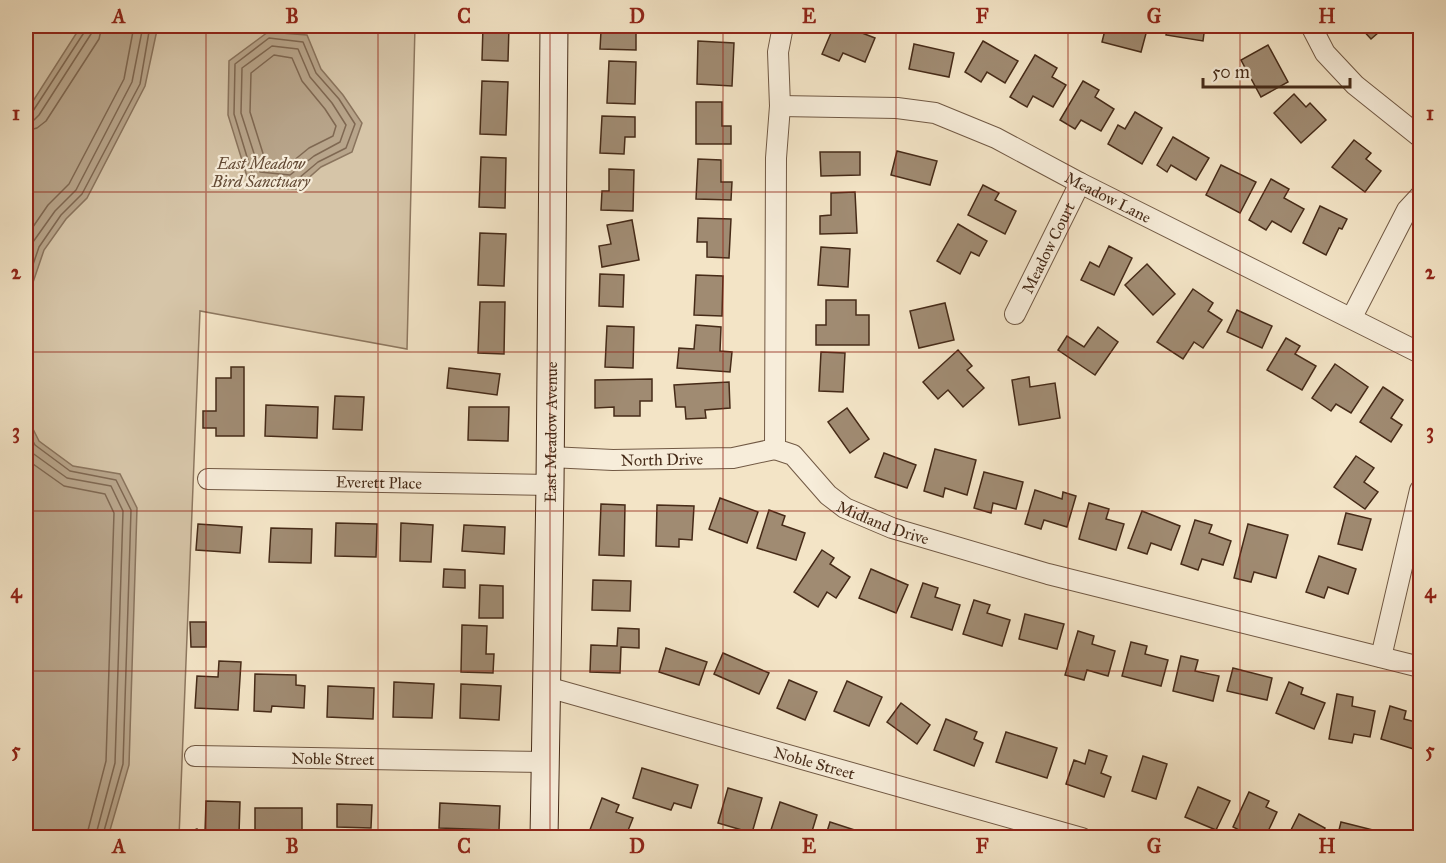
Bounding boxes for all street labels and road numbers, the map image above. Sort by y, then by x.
street label: Meadow Lane [1062,168,1154,227]
street label: Meadow Court [1018,199,1079,297]
street label: East Meadow Avenue [541,361,561,503]
street label: North Drive [621,449,704,470]
street label: Everett Place [336,472,423,493]
street label: Midland Drive [834,497,932,549]
street label: Noble Street [772,743,857,784]
street label: Noble Street [291,749,375,769]

